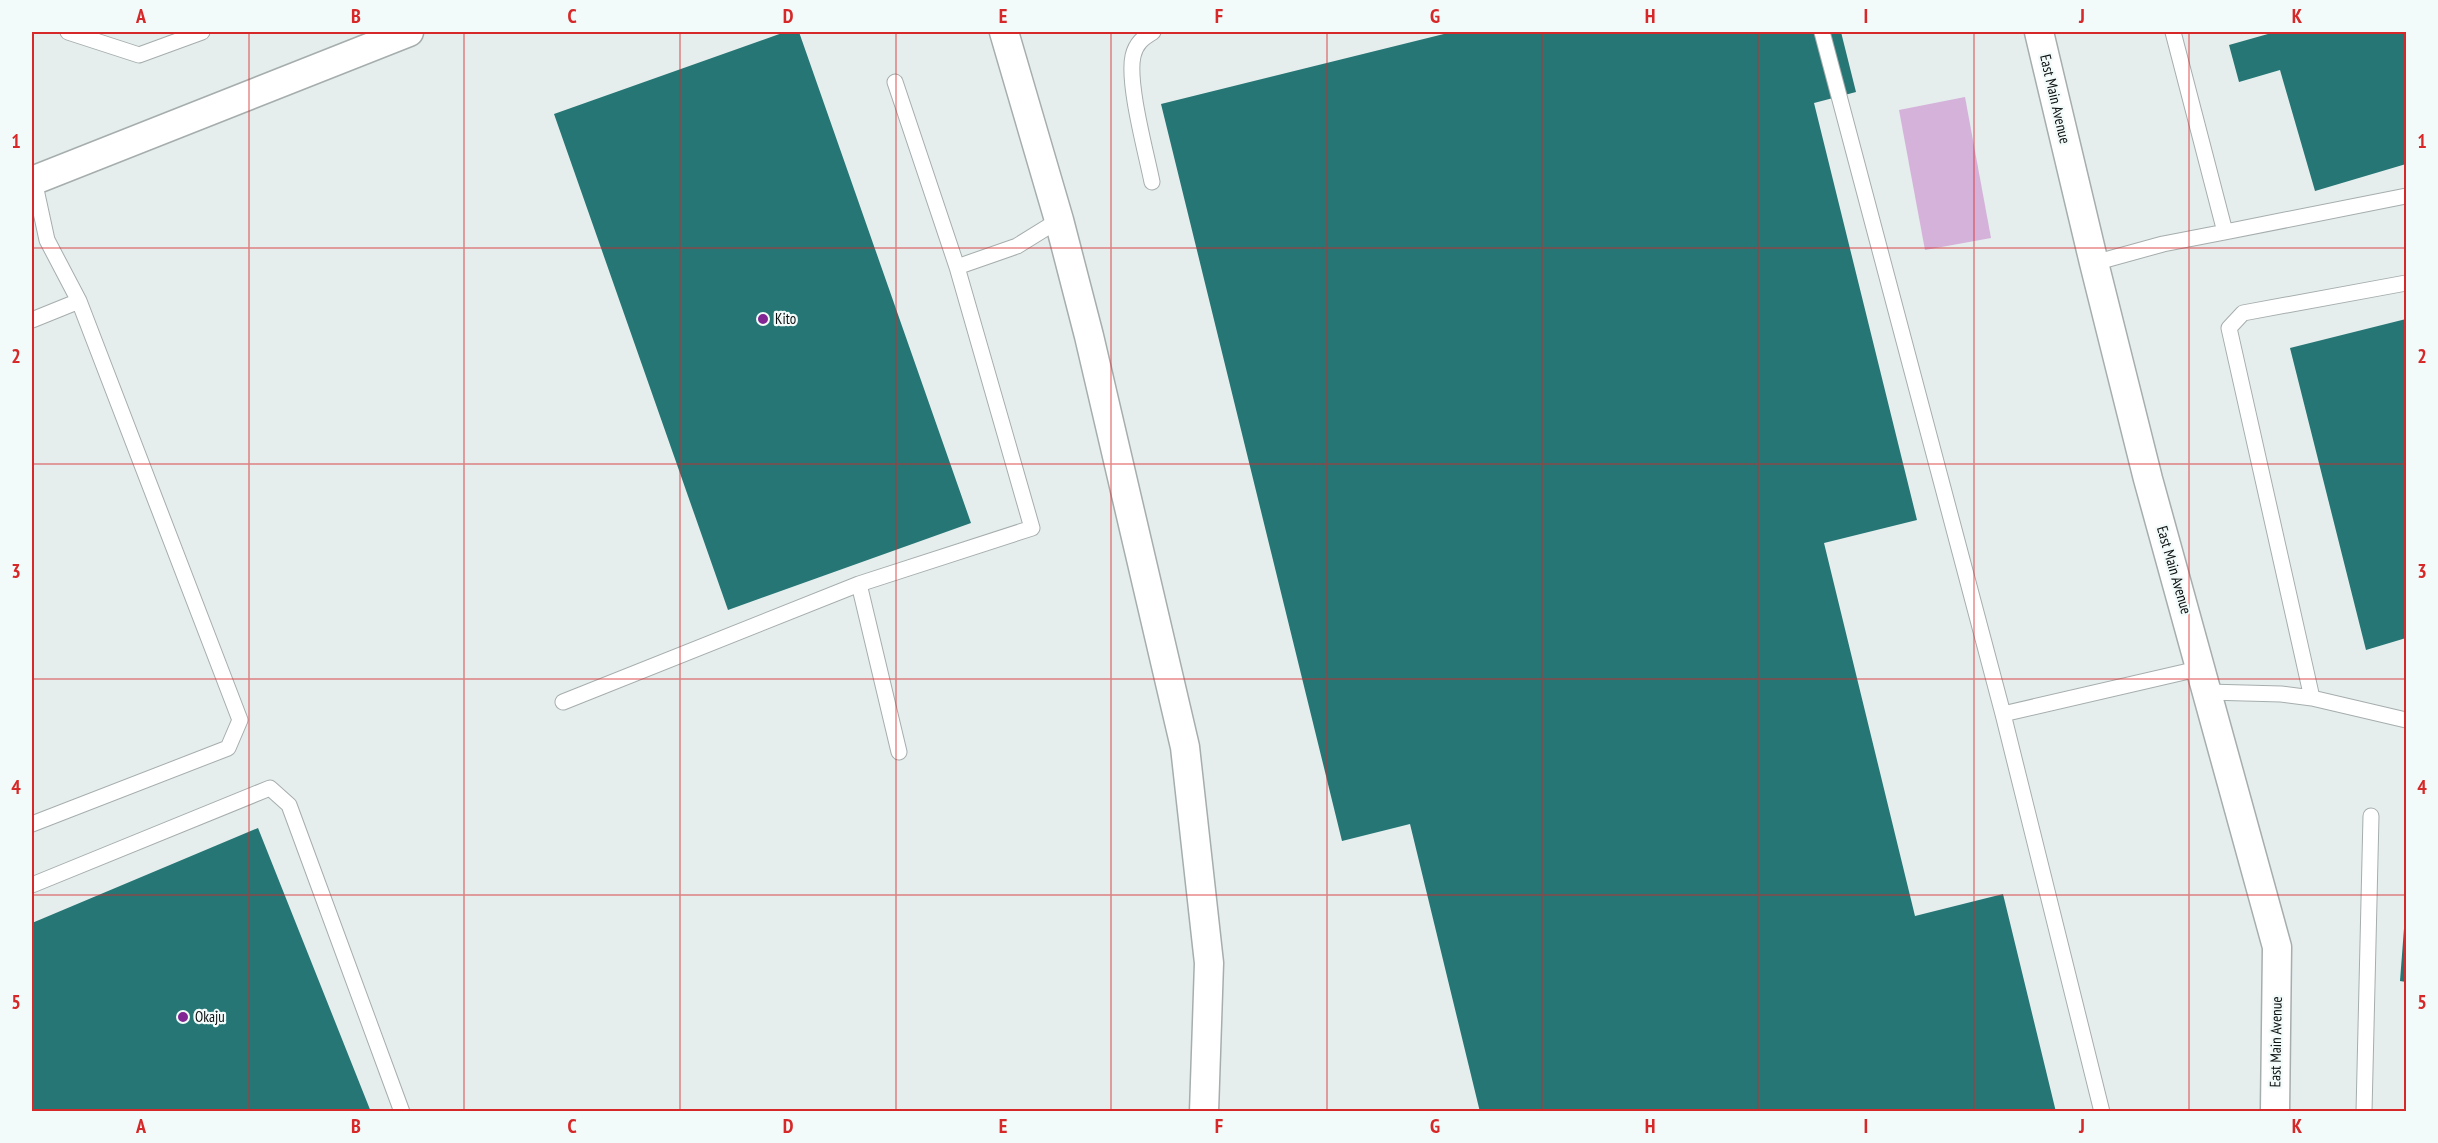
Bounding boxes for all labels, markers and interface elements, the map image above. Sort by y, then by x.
text: A [135,3,147,29]
text: B [351,3,361,29]
text: C [567,3,577,29]
text: D [783,3,794,29]
text: E [999,3,1007,29]
text: F [1215,3,1223,29]
text: G [1430,3,1440,29]
text: H [1645,3,1655,29]
text: I [1864,3,1868,29]
text: J [2078,3,2085,29]
text: K [2292,3,2303,29]
street label: East Main Avenue [2036,52,2075,145]
text: 1 [11,128,21,154]
text: 1 [2417,128,2427,154]
place label: Kito [775,309,796,328]
marker: Kito [756,312,770,326]
text: 2 [11,343,21,369]
text: 2 [2417,343,2427,369]
street label: East Main Avenue [2153,524,2196,616]
text: 3 [11,558,21,584]
text: 3 [2417,558,2427,584]
text: 4 [11,774,21,800]
text: 4 [2417,774,2427,800]
text: 5 [11,989,21,1015]
text: 5 [2417,989,2427,1015]
street label: East Main Avenue [2265,996,2286,1088]
place label: Okaju [195,1007,225,1026]
marker: Okaju [176,1010,190,1024]
text: A [135,1113,147,1139]
text: B [351,1113,361,1139]
text: C [567,1113,577,1139]
text: D [783,1113,794,1139]
text: E [999,1113,1007,1139]
text: F [1215,1113,1223,1139]
text: G [1430,1113,1440,1139]
text: H [1645,1113,1655,1139]
text: I [1864,1113,1868,1139]
text: J [2078,1113,2085,1139]
text: K [2292,1113,2303,1139]

